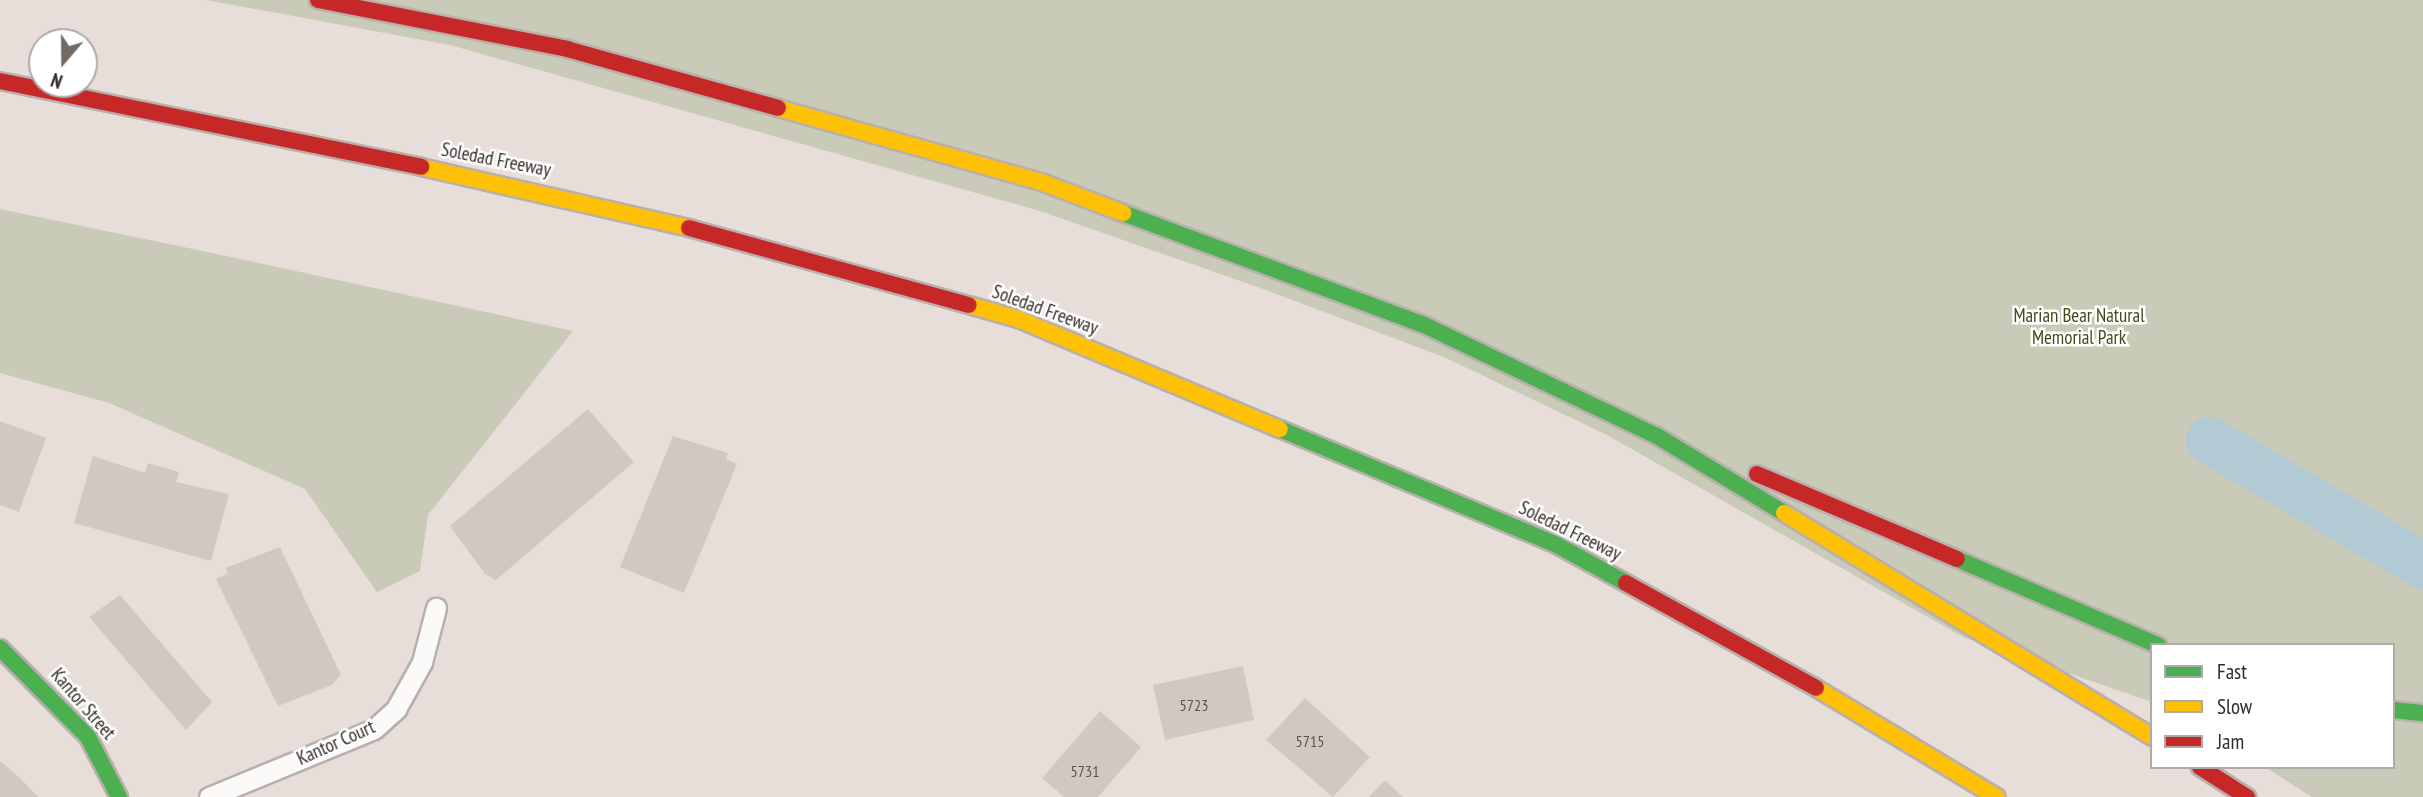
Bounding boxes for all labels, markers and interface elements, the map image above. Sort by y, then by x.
north arrow [28,28,98,98]
text: N [48,68,65,94]
street label: Soledad Freeway [439,138,553,182]
street label: Soledad Freeway [989,280,1101,340]
park label: Marian Bear Natural Memorial Park [2013,305,2145,349]
street label: Soledad Freeway [1515,496,1625,566]
legend [2150,643,2395,769]
text: Fast [2217,658,2247,685]
street label: Kantor Street [46,664,120,744]
text: Slow [2217,693,2252,720]
house number: 5723 [1180,695,1208,715]
street label: Kantor Court [293,716,379,770]
text: Jam [2217,728,2244,755]
house number: 5715 [1296,731,1324,751]
house number: 5731 [1071,761,1099,781]

